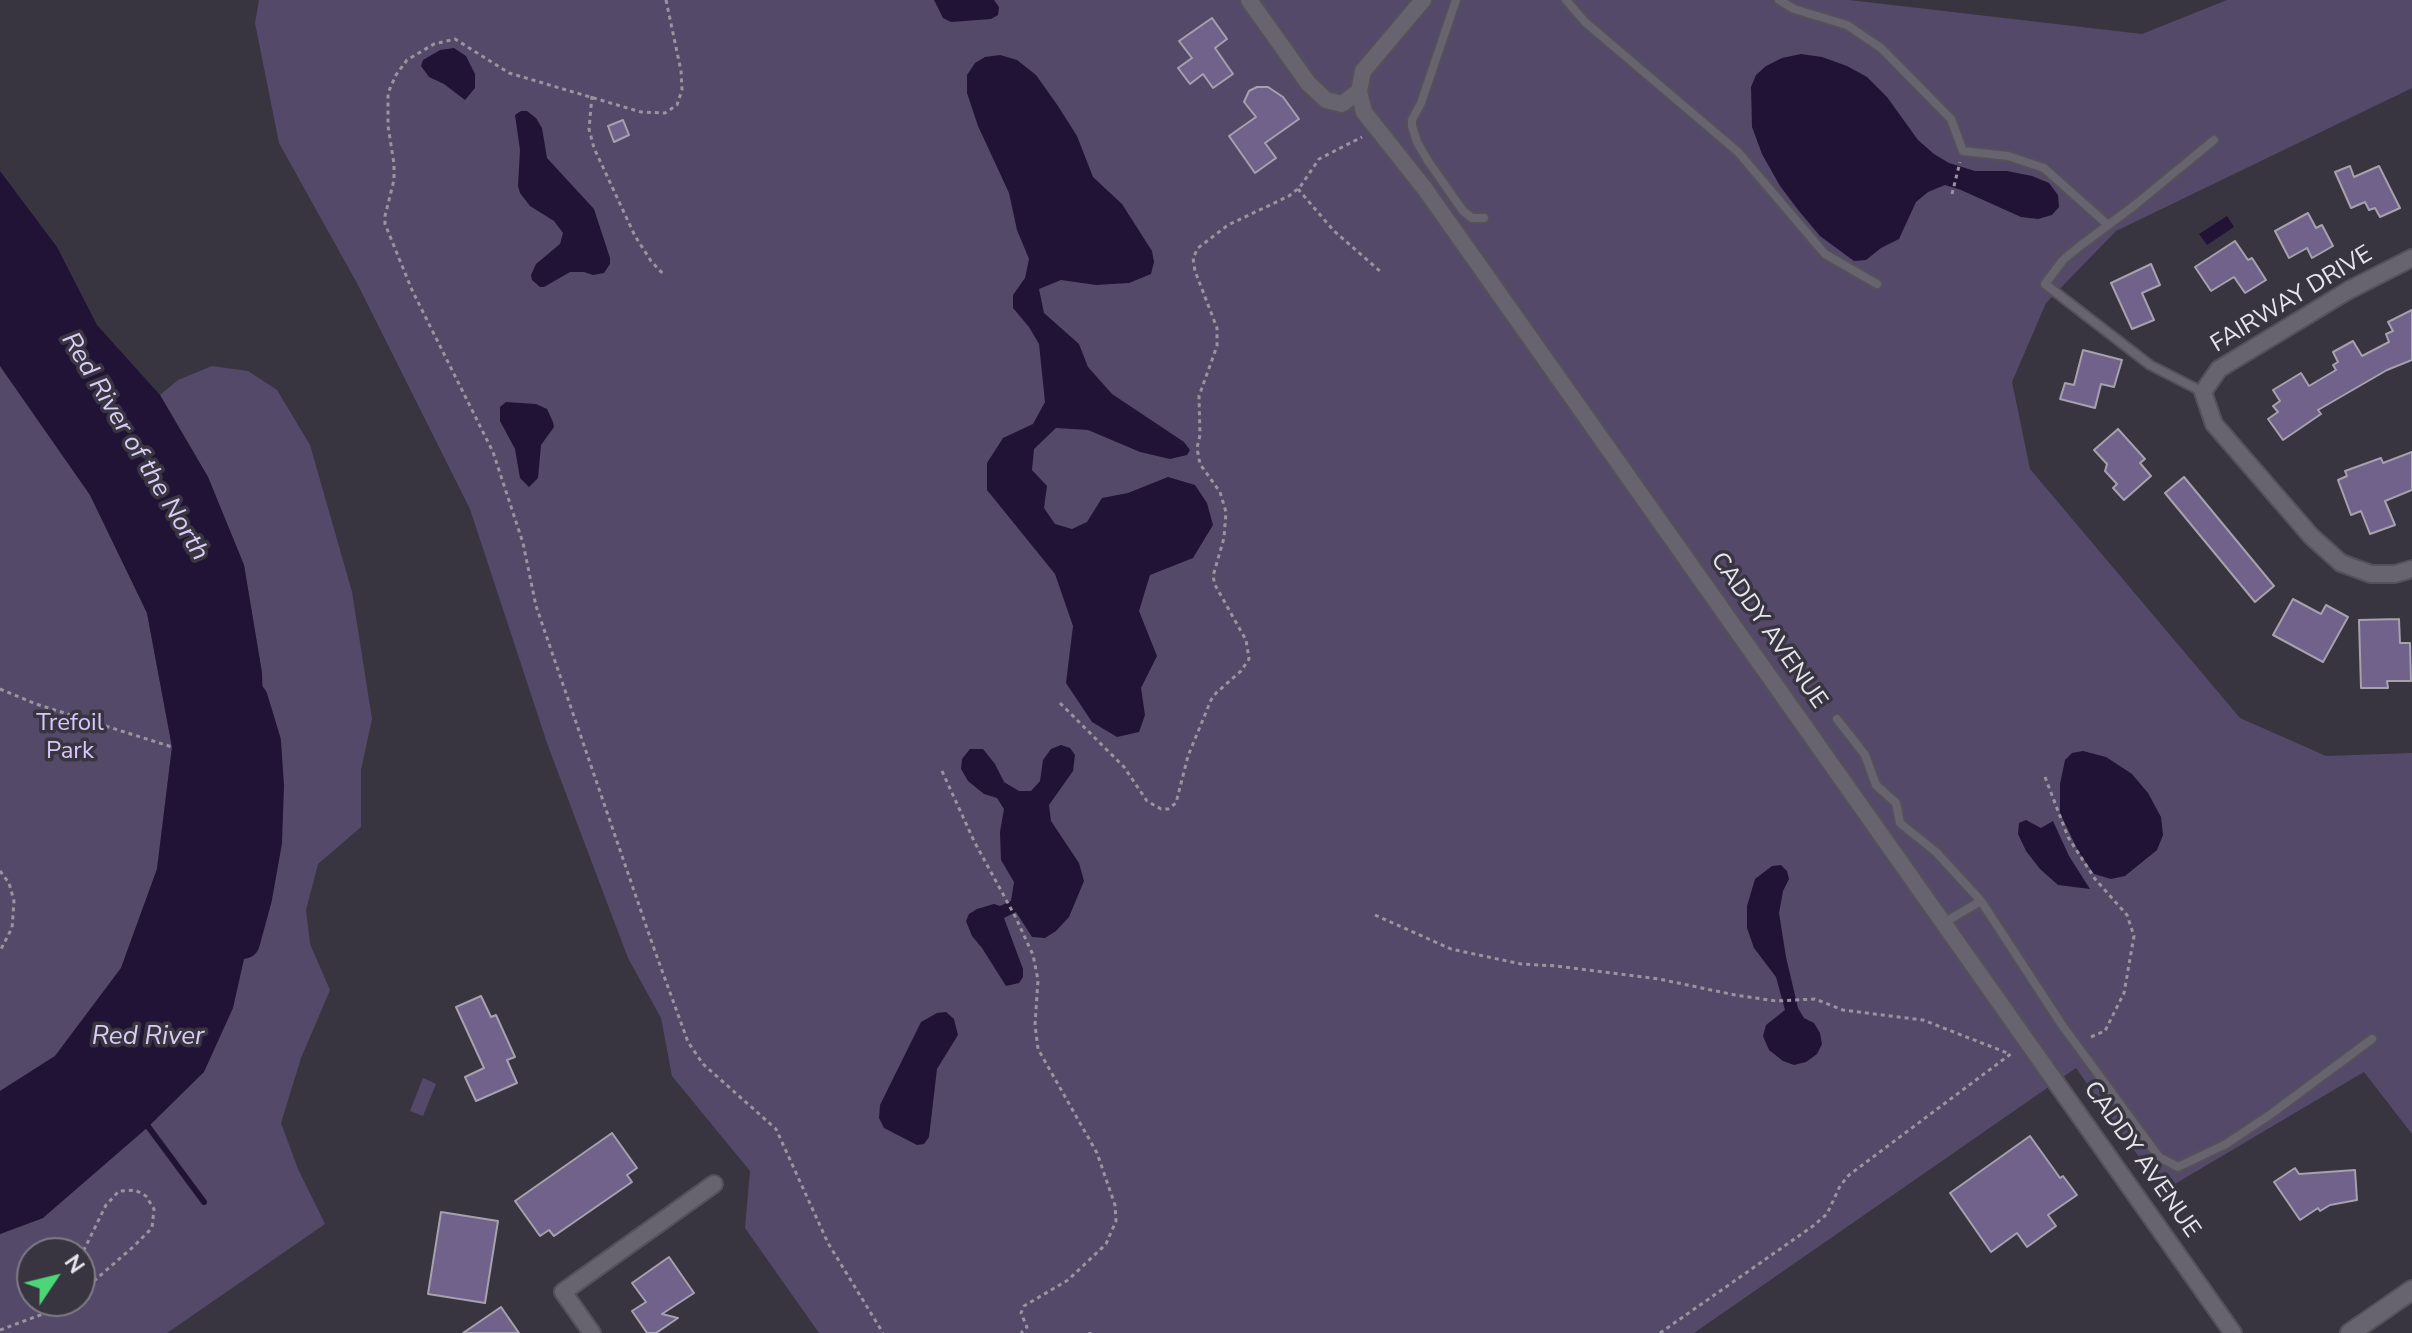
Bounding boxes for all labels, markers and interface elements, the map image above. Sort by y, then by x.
street label: FAIRWAY DRIVE [2206,240,2378,360]
water label: Red River of the North [53,327,215,567]
street label: CADDY AVENUE [1703,547,1833,715]
park label: Trefoil Park [36,710,104,766]
water label: Red River [92,1022,204,1054]
street label: CADDY AVENUE [2076,1076,2206,1244]
north arrow [16,1237,96,1317]
text: N [57,1249,91,1280]

